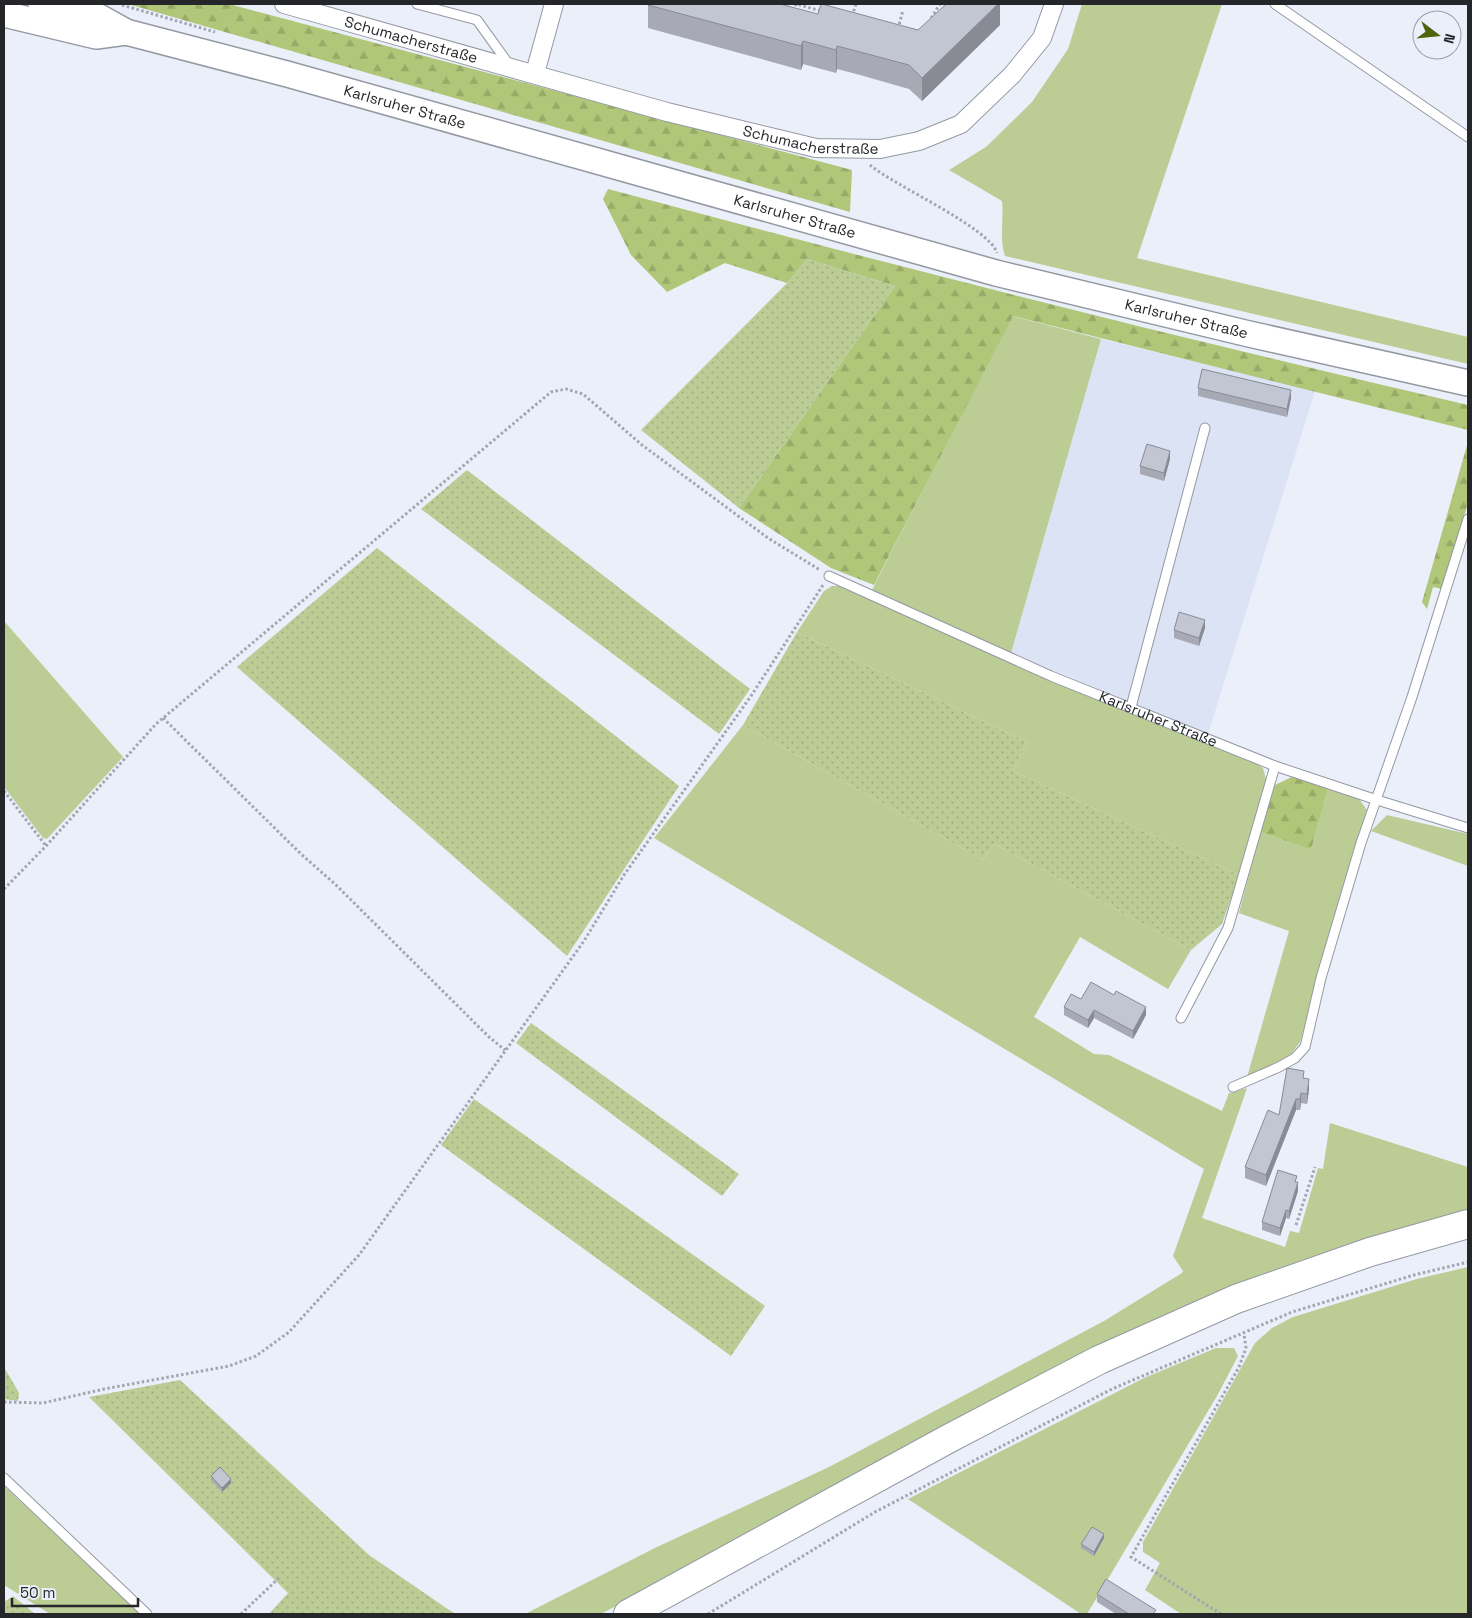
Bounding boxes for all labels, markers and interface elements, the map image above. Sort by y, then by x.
north arrow [1412,10,1462,60]
street label: Schumacherstraße [342,12,480,67]
text: N [1440,32,1459,46]
street label: Karlsruher Straße [342,80,468,133]
street label: Schumacherstraße [741,121,879,158]
street label: Karlsruher Straße [732,190,858,242]
street label: Karlsruher Straße [1123,294,1250,342]
street label: Karlsruher Straße [1096,686,1220,751]
scale bar [12,1576,139,1608]
text: 50 m [20,1583,55,1602]

